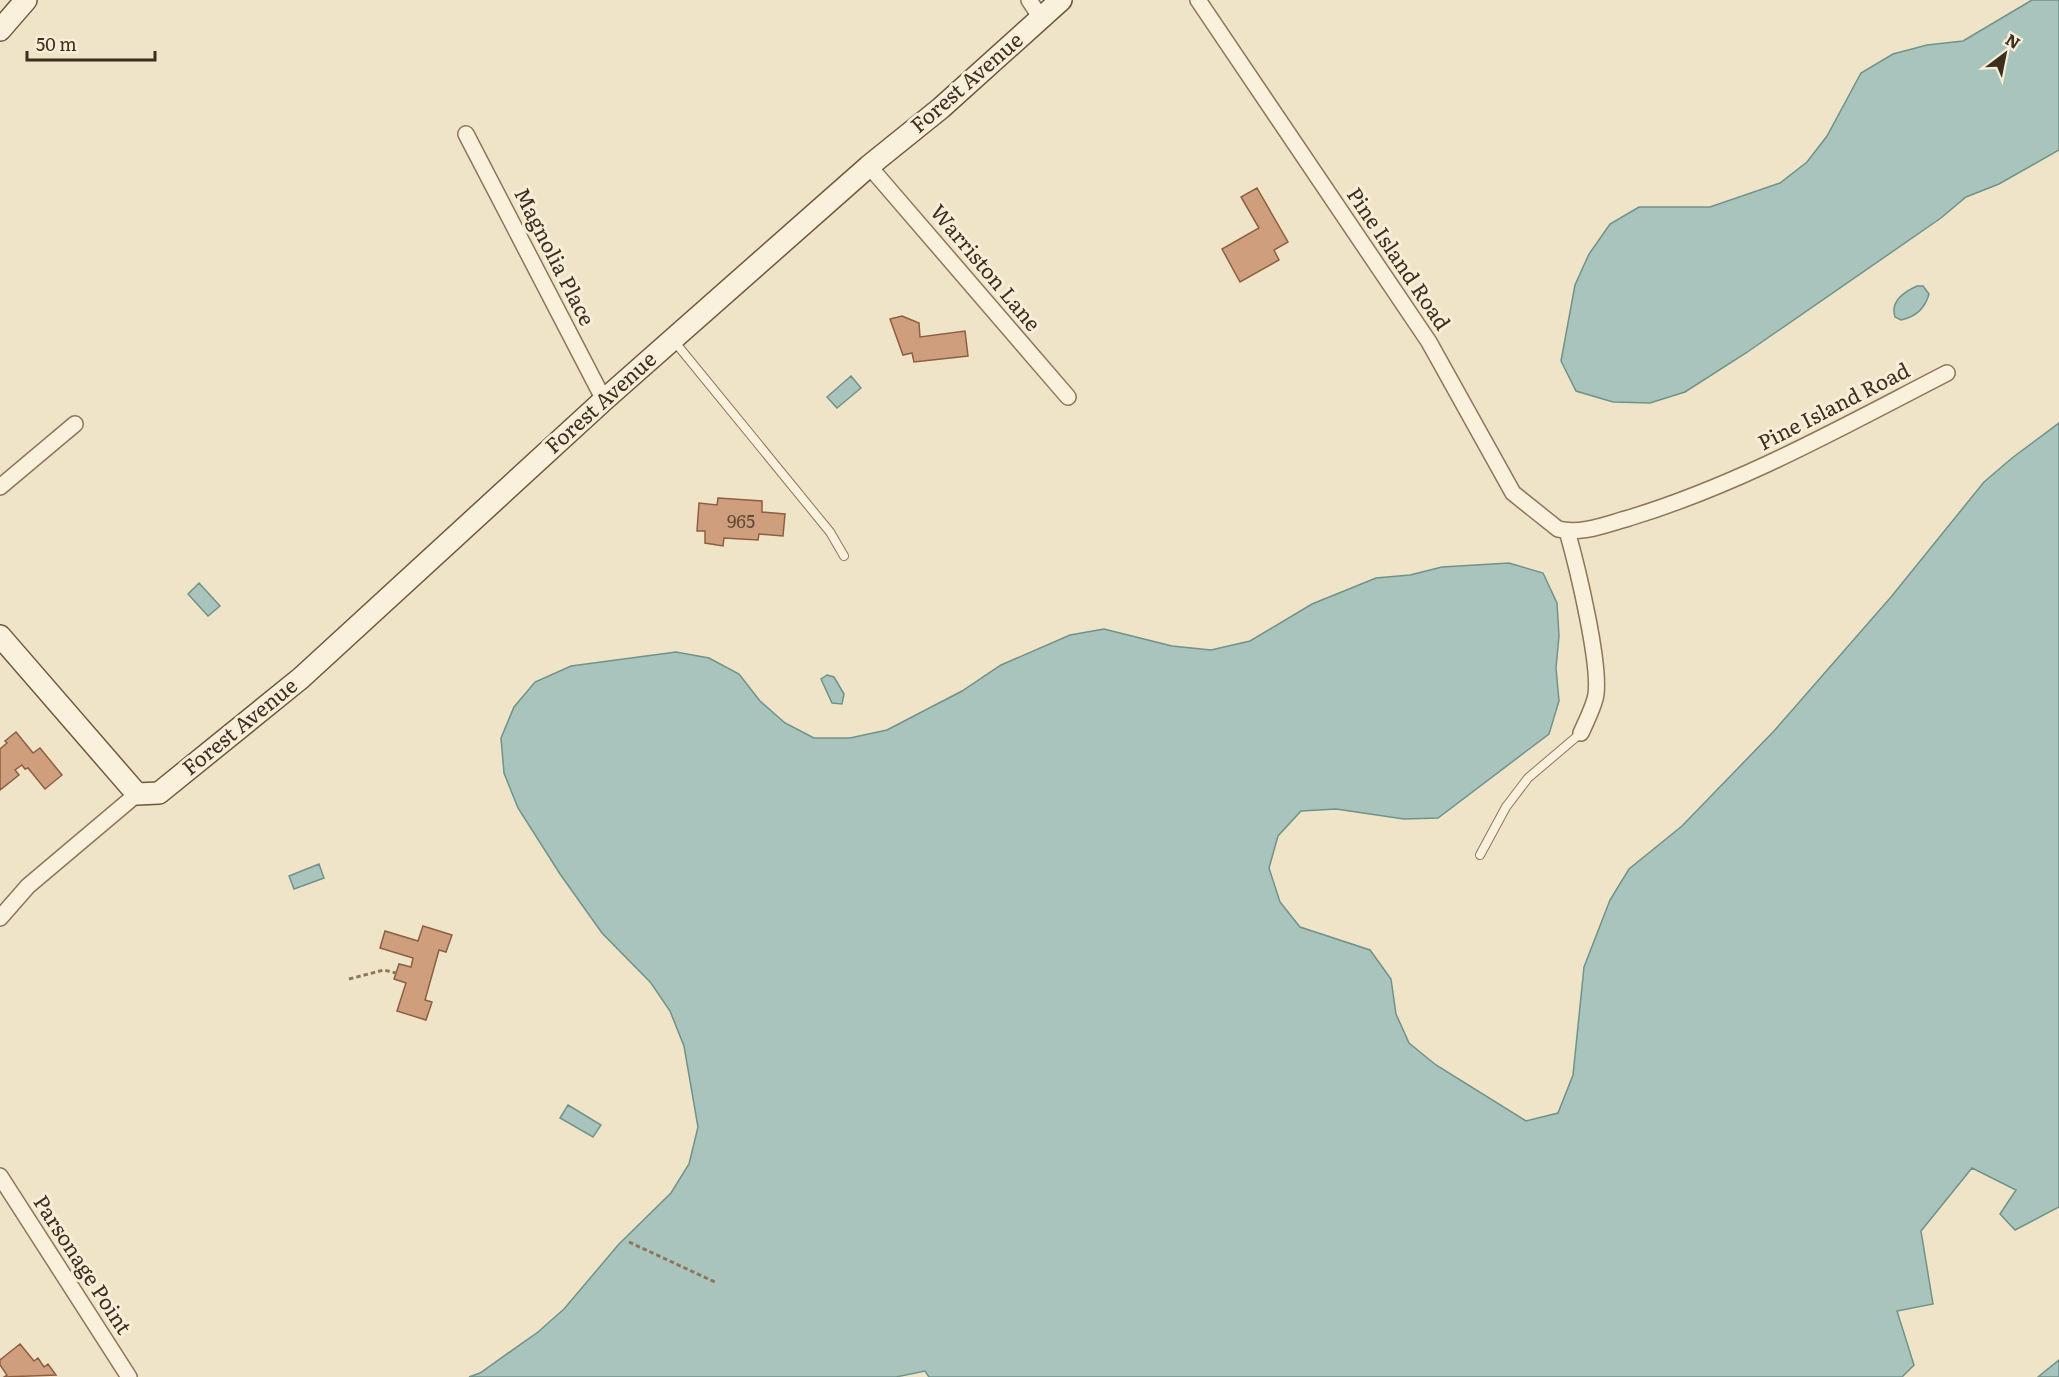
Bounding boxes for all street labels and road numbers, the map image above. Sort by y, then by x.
street label: Forest Avenue [902,23,1028,139]
street label: Pine Island Road [1341,180,1460,335]
street label: Magnolia Place [508,181,604,330]
street label: Warriston Lane [924,196,1050,337]
street label: Forest Avenue [537,343,662,460]
street label: Pine Island Road [1752,353,1914,456]
street label: Forest Avenue [174,669,303,781]
street label: Parsonage Point [27,1188,141,1340]

